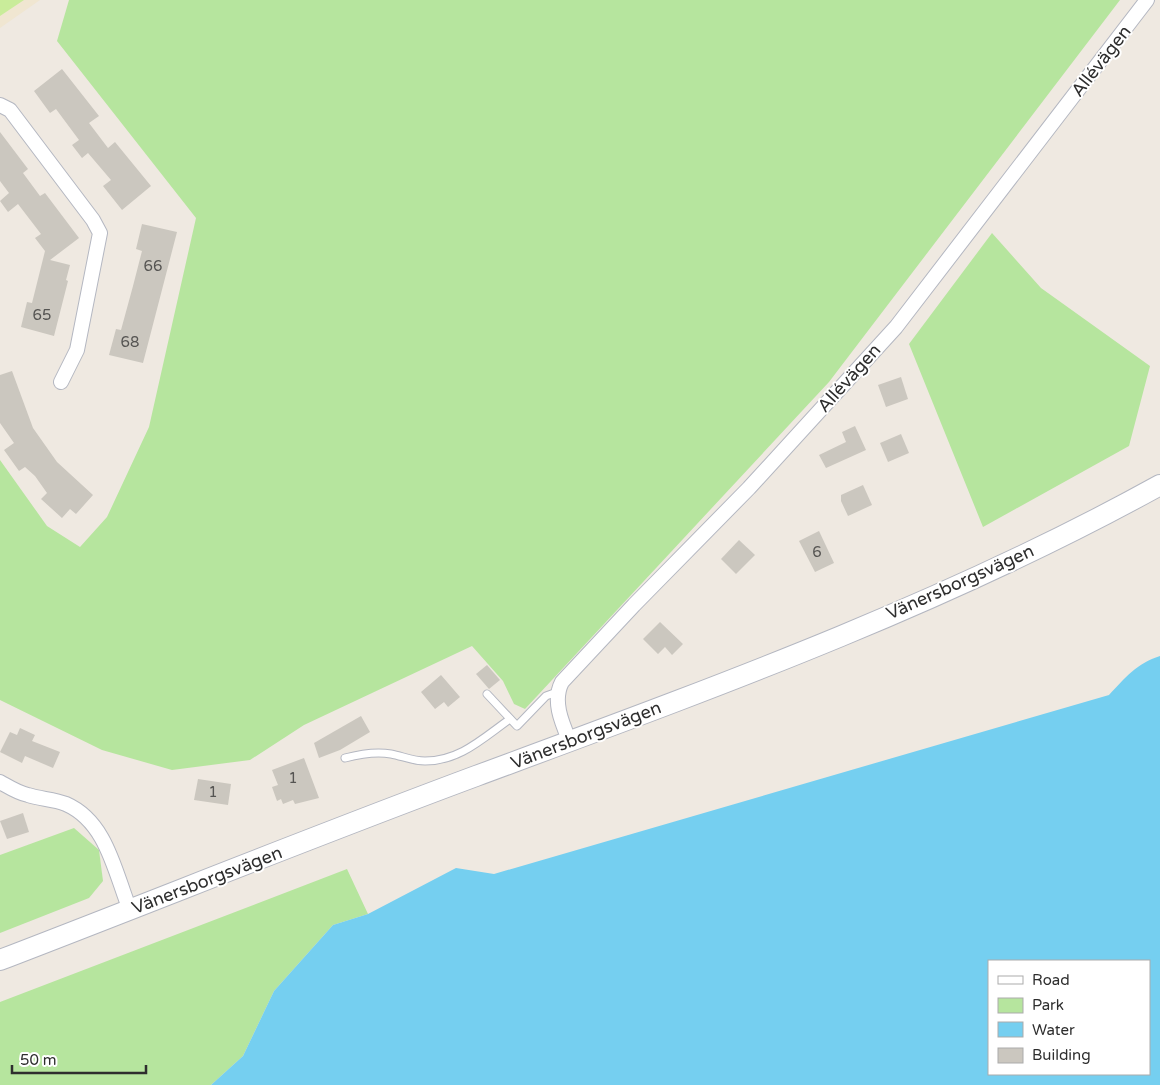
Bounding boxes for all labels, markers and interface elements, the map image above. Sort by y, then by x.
street label: Allévägen [1066,21,1136,101]
house number: 66 [144,257,162,275]
house number: 65 [33,306,51,324]
house number: 68 [121,333,139,351]
street label: Allévägen [813,339,885,417]
street label: Vänersborgsvägen [883,540,1037,624]
house number: 6 [812,543,822,561]
street label: Vänersborgsvägen [508,696,664,774]
house number: 1 [288,769,298,787]
house number: 1 [208,783,218,801]
street label: Vänersborgsvägen [129,841,285,919]
legend [988,960,1150,1075]
text: Road [1032,971,1070,989]
text: Park [1032,996,1064,1014]
text: Water [1032,1021,1075,1039]
scale bar [12,1042,146,1074]
text: Building [1032,1046,1091,1064]
text: 50 m [20,1051,57,1069]

